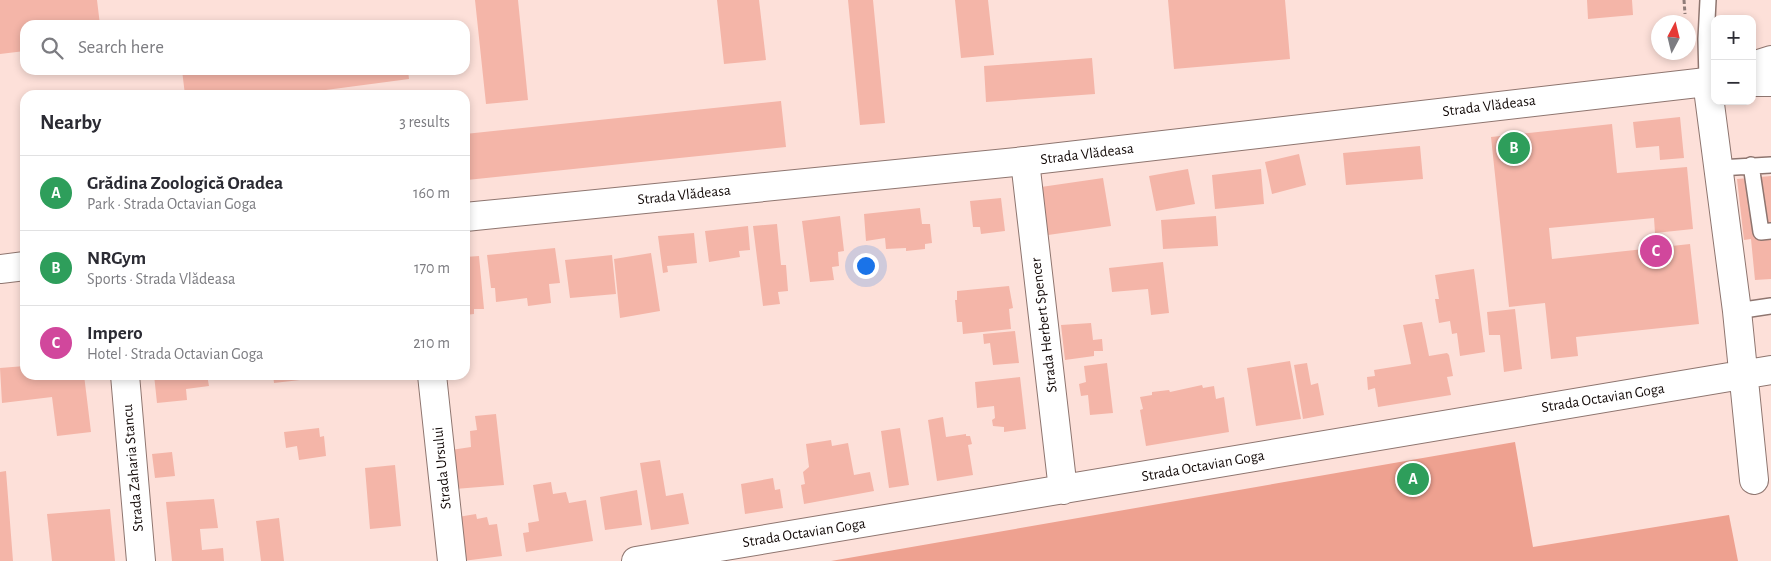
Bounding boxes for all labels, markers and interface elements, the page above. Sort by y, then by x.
north arrow [1651,15,1696,60]
map controls [1711,15,1756,105]
button: + [1711,15,1756,60]
search box [20,20,470,75]
icon: search [38,34,66,62]
text: Search here [78,38,164,57]
button: − [1711,60,1756,105]
street label: Strada Vlădeasa [1442,93,1536,119]
text: Nearby [40,112,101,133]
text: 3 results [399,114,450,130]
pin: B [1498,129,1530,167]
street label: Strada Vlădeasa [1040,141,1134,167]
text: Grădina Zoologică Oradea [87,174,283,193]
street label: Strada Vlădeasa [637,183,731,207]
text: A [51,185,61,201]
text: 160 m [413,185,450,201]
text: Park · Strada Octavian Goga [87,196,256,212]
pin: C [1640,232,1672,270]
text: NRGym [87,249,146,268]
your location [853,253,879,279]
street label: Strada Herbert Spencer [1028,256,1060,393]
text: B [51,260,61,276]
text: 170 m [414,260,450,276]
text: Sports · Strada Vlădeasa [87,271,235,287]
text: Impero [87,324,143,343]
text: C [52,335,60,351]
text: 210 m [413,335,450,351]
text: Hotel · Strada Octavian Goga [87,346,263,362]
street label: Strada Octavian Goga [1540,381,1666,415]
street label: Strada Zaharia Stancu [120,403,146,532]
street label: Strada Ursului [430,426,454,510]
street label: Strada Octavian Goga [1140,448,1266,484]
pin: A [1397,460,1429,498]
street label: Strada Octavian Goga [741,516,867,550]

